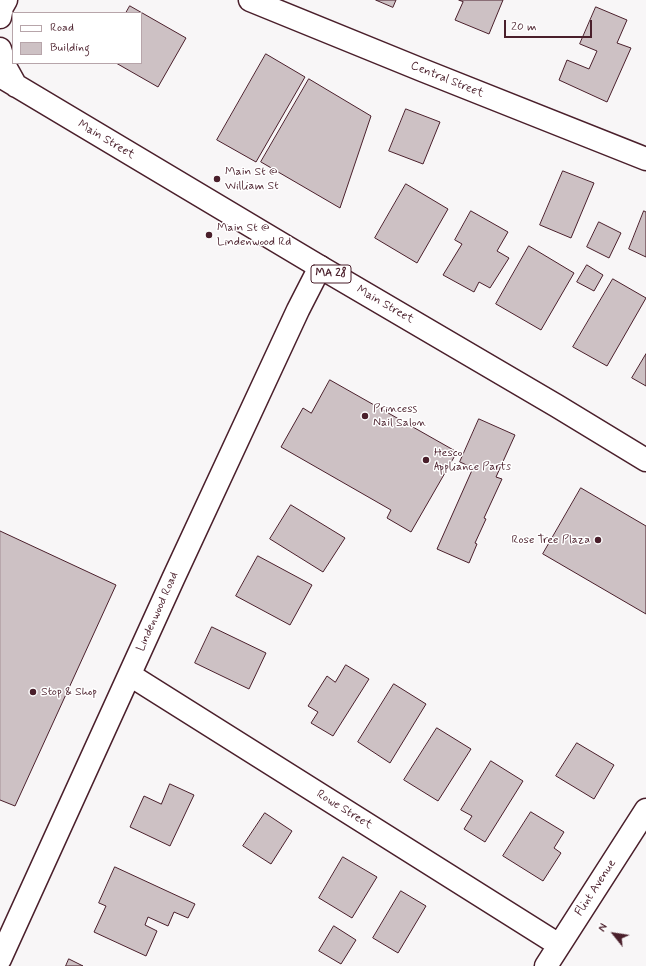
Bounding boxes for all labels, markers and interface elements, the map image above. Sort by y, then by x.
legend [12,12,142,64]
scale bar [506,12,594,38]
text: 20 m [511,19,537,35]
text: Road [50,20,74,36]
text: Building [50,40,90,56]
street label: Central Street [408,59,486,101]
street label: Main Street [75,117,137,163]
place label: Main St @ William St [225,165,279,193]
marker: Main St @ William St [212,174,222,184]
place label: Main St @ Lindenwood Rd [217,221,291,249]
marker: Main St @ Lindenwood Rd [204,230,214,240]
road number: MA 28 [311,265,351,283]
street label: Main Street [354,283,416,327]
place label: Princess Nail Salon [373,402,426,430]
marker: Princess Nail Salon [360,411,370,421]
place label: Hesco Appliance Parts [434,446,511,474]
marker: Hesco Appliance Parts [421,455,431,465]
place label: Rose Tree Plaza [511,533,590,547]
marker: Rose Tree Plaza [593,535,603,545]
street label: Lindenwood Road [134,570,182,654]
place label: Stop & Shop [41,685,97,699]
marker: Stop & Shop [28,687,38,697]
street label: Rowe Street [313,787,375,833]
street label: Flint Avenue [572,857,620,919]
north arrow [594,914,634,954]
text: N [596,921,611,935]

